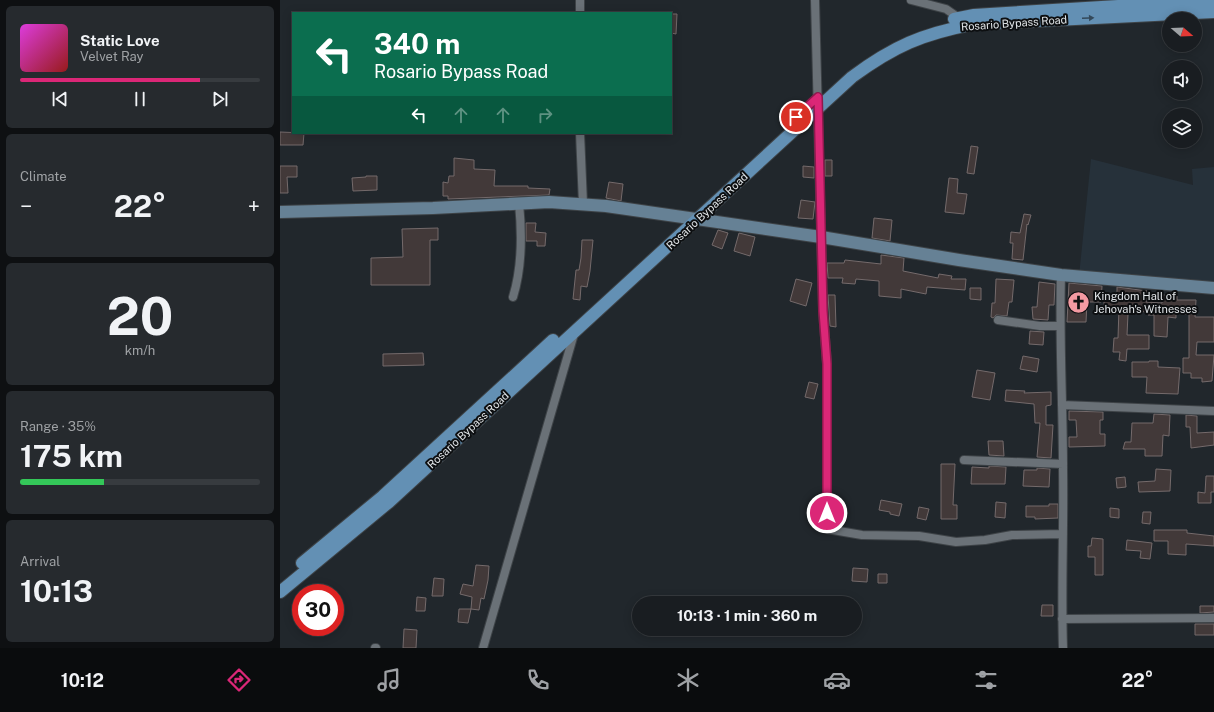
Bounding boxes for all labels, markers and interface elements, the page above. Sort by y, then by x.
north arrow [1162,12,1202,52]
map controls [1162,12,1202,148]
street label: Rosario Bypass Road [960,13,1068,33]
one-way arrow [1082,15,1094,22]
text: 340 m [374,27,460,60]
icon: left [308,28,360,80]
text: Static Love [80,32,160,49]
text: Velvet Ray [80,49,144,64]
button: sound [1162,60,1202,100]
text: Rosario Bypass Road [374,61,548,82]
icon: previous [49,88,71,110]
icon: pause [129,88,151,110]
icon: next [209,88,231,110]
pin [779,100,813,134]
icon: left [408,104,430,126]
icon: ahead [450,104,472,126]
icon: ahead [492,104,514,126]
icon: right [534,104,556,126]
icon: arrive [785,106,807,128]
button: layers [1162,108,1202,148]
text: Climate [20,169,67,184]
street label: Rosario Bypass Road [664,170,750,252]
text: 22° [114,188,166,224]
text: − [20,193,32,219]
text: + [248,193,260,219]
text: 20 [107,286,173,347]
church icon: Kingdom Hall of Jehovah's Witnesses [1065,289,1091,315]
place label: Kingdom Hall of Jehovah's Witnesses [1094,290,1197,315]
text: km/h [125,343,155,358]
street label: Rosario Bypass Road [425,389,511,471]
text: Range · 35% [20,419,96,434]
text: 175 km [20,438,123,474]
position arrow [806,492,848,534]
text: Arrival [20,554,60,569]
text: 10:13 [20,573,93,609]
speed limit sign: 30 [292,584,344,636]
text: 10:13 · 1 min · 360 m [677,607,817,624]
icon: directions [225,666,253,694]
icon: music [375,666,403,694]
icon: phone [524,666,552,694]
icon: climate [674,666,702,694]
icon: car [823,666,851,694]
icon: filters [972,666,1000,694]
text: 10:12 [61,670,104,691]
text: 22° [1122,670,1153,691]

